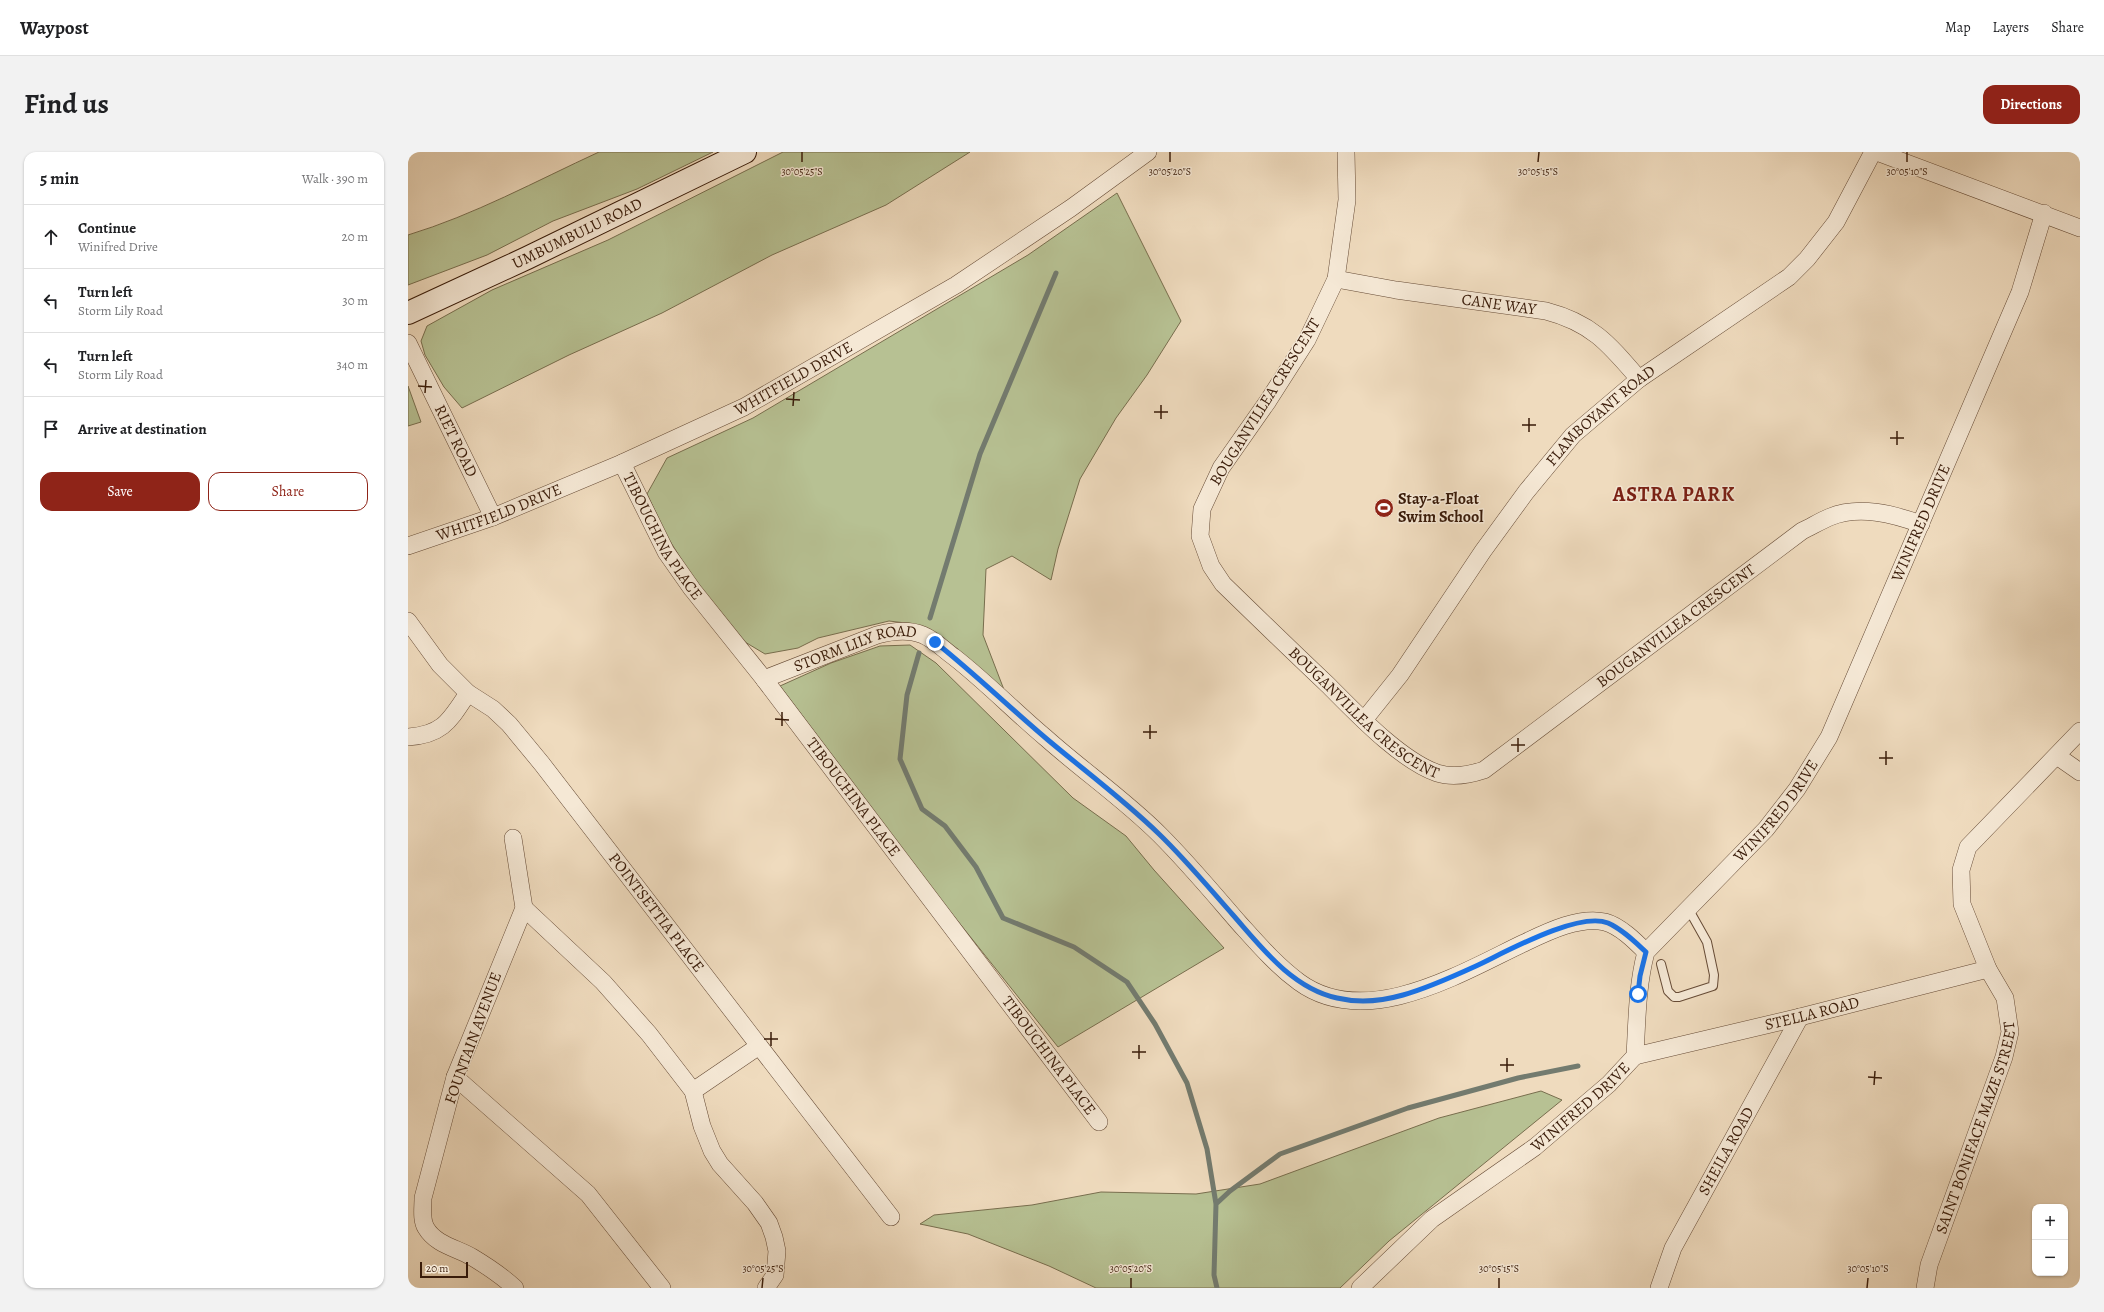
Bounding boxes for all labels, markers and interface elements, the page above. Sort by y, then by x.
text: Waypost [20,15,89,41]
text: Map [1945,18,1971,37]
text: Layers [1993,18,2029,37]
text: Share [2051,18,2084,37]
text: Find us [24,85,109,123]
button: Directions [1983,85,2080,124]
text: 30°05'25"S [781,165,823,178]
text: 30°05'20"S [1149,165,1191,178]
text: 30°05'15"S [1518,165,1558,178]
text: 30°05'10"S [1887,165,1927,178]
text: 5 min [40,167,79,190]
text: Walk · 390 m [302,170,368,187]
street label: UMBUMBULU ROAD [509,193,646,274]
text: Continue [78,218,136,238]
icon: ahead [40,226,62,248]
text: 20 m [342,228,368,245]
text: Winifred Drive [78,238,158,255]
text: Turn left [78,282,133,302]
street label: CANE WAY [1460,288,1538,321]
icon: left [40,290,62,312]
text: 30 m [342,292,368,309]
text: Storm Lily Road [78,302,163,319]
street label: BOUGANVILLEA CRESCENT [1204,314,1326,490]
street label: WHITFIELD DRIVE [730,336,857,421]
text: Turn left [78,346,133,366]
icon: left [40,354,62,376]
text: 340 m [336,356,368,373]
street label: FLAMBOYANT ROAD [1541,360,1660,471]
text: Storm Lily Road [78,366,163,383]
street label: RIET ROAD [429,401,483,481]
icon: arrive [40,418,62,440]
text: Arrive at destination [78,419,207,439]
street label: WINIFRED DRIVE [1886,461,1956,586]
street label: TIBOUCHINA PLACE [617,469,708,605]
button: Save [40,472,200,511]
button: Share [208,472,368,511]
street label: WHITFIELD DRIVE [432,478,565,547]
district label: ASTRA PARK [1612,481,1735,508]
place label: Stay-a-Float Swim School [1398,488,1484,528]
sports icon: Stay-a-Float Swim School [1373,497,1395,519]
street label: BOUGANVILLEA CRESCENT [1592,559,1760,693]
street label: STORM LILY ROAD [790,620,918,677]
route end [926,633,944,651]
street label: BOUGANVILLEA CRESCENT [1284,642,1443,784]
street label: TIBOUCHINA PLACE [801,733,906,861]
street label: WINIFRED DRIVE [1728,755,1824,868]
street label: POINTSETTIA PLACE [603,848,710,977]
street label: FOUNTAIN AVENUE [439,969,507,1107]
route start [1629,985,1647,1003]
street label: STELLA ROAD [1763,991,1862,1036]
street label: TIBOUCHINA PLACE [997,992,1101,1120]
street label: SAINT BONIFACE MAZE STREET [1930,1020,2021,1237]
street label: WINIFRED DRIVE [1525,1057,1635,1158]
street label: SHEILA ROAD [1693,1103,1760,1199]
map controls [2032,1204,2068,1276]
button: + [2032,1204,2068,1240]
button: − [2032,1240,2068,1276]
scale bar [420,1260,468,1279]
text: 20 m [426,1261,448,1276]
text: 30°05'25"S [742,1262,784,1275]
text: 30°05'20"S [1110,1262,1152,1275]
text: 30°05'15"S [1479,1262,1519,1275]
text: 30°05'10"S [1848,1262,1888,1275]

